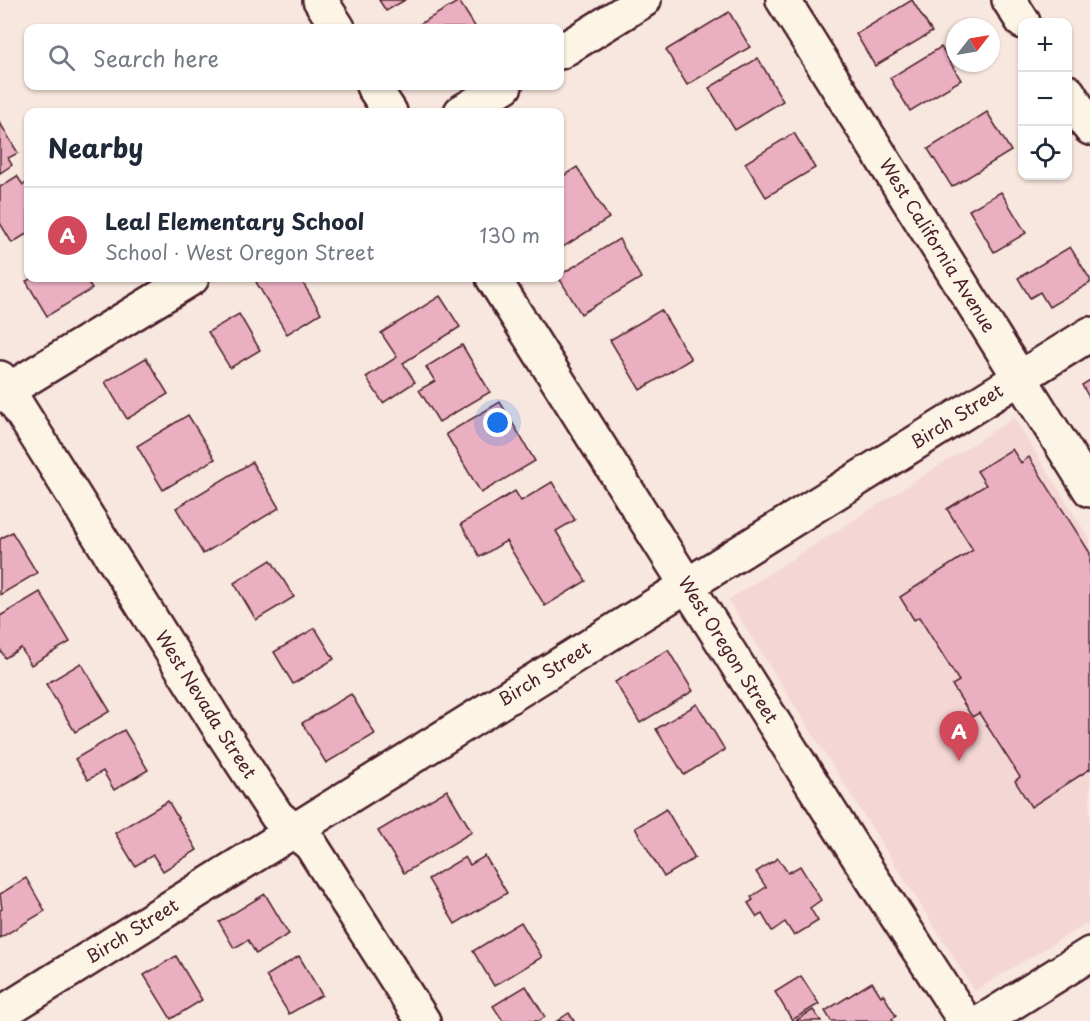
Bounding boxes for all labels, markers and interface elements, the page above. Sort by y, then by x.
north arrow [946,18,1000,72]
map controls [1018,18,1072,180]
button: + [1018,18,1072,72]
search box [24,24,564,90]
icon: search [45,41,78,74]
text: Search here [93,41,219,74]
button: − [1018,72,1072,126]
button: locate [1018,126,1072,180]
text: Nearby [48,128,143,167]
street label: West California Avenue [873,153,1003,337]
text: Leal Elementary School [105,204,364,237]
text: A [60,220,75,250]
text: 130 m [480,220,540,250]
text: School · West Oregon Street [105,237,374,267]
street label: Birch Street [905,376,1008,455]
your location [483,408,512,437]
street label: West Oregon Street [672,570,786,728]
street label: West Nevada Street [149,625,264,784]
street label: Birch Street [492,634,596,712]
pin: A [940,712,978,761]
street label: Birch Street [80,891,183,969]

